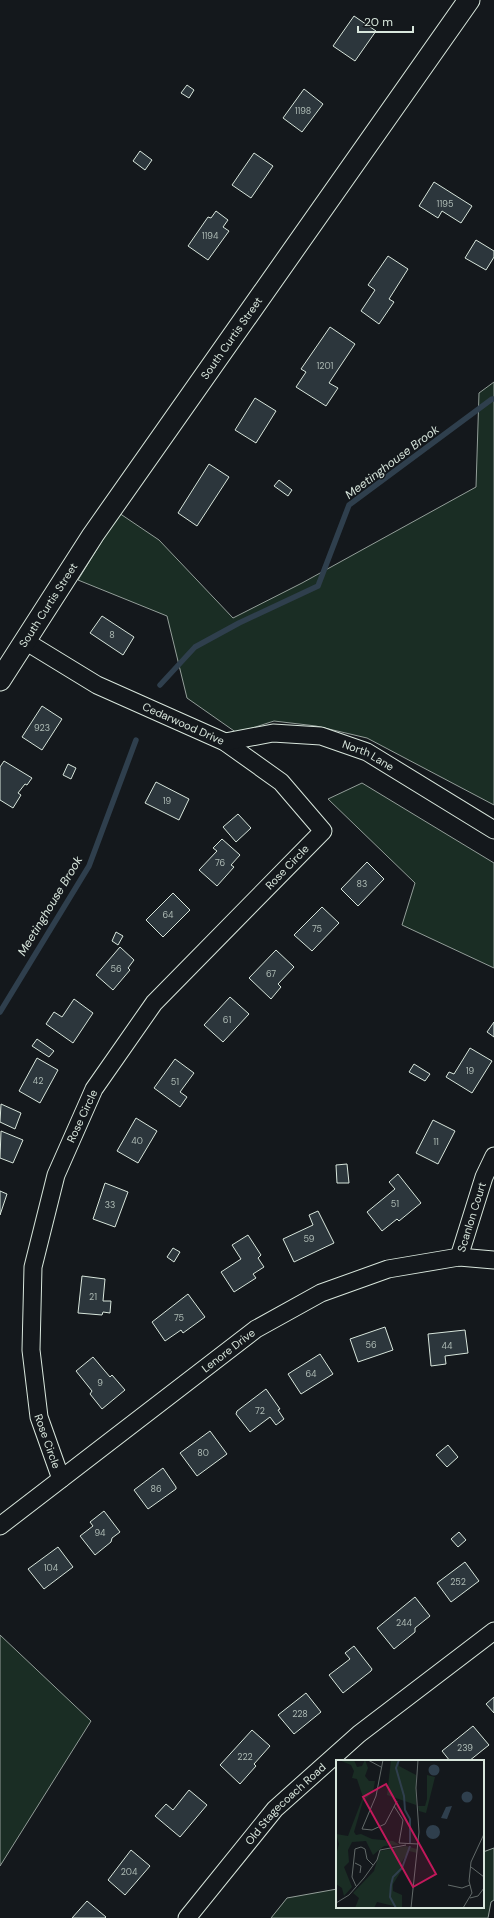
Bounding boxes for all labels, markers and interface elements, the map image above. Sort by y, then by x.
scale bar [358,8,413,34]
text: 20 m [364,14,393,30]
house number: 1198 [295,105,311,117]
house number: 1195 [437,198,453,210]
house number: 1194 [202,230,219,242]
street label: South Curtis Street [198,294,265,382]
house number: 1201 [317,360,334,372]
water label: Meetinghouse Brook [342,421,443,503]
street label: South Curtis Street [16,560,80,650]
house number: 8 [109,629,115,641]
street label: Cedarwood Drive [140,699,227,748]
house number: 923 [34,722,50,734]
street label: North Lane [340,737,397,774]
house number: 19 [163,795,172,807]
street label: Rose Circle [262,842,312,892]
water label: Meetinghouse Brook [14,852,87,959]
house number: 76 [215,857,225,869]
house number: 83 [357,878,367,890]
house number: 64 [162,909,174,921]
house number: 75 [312,923,322,935]
house number: 56 [110,963,122,975]
house number: 67 [266,968,276,980]
house number: 61 [223,1014,231,1026]
house number: 19 [466,1065,475,1077]
house number: 42 [33,1075,43,1087]
house number: 51 [171,1076,179,1088]
street label: Rose Circle [64,1087,100,1145]
house number: 40 [131,1135,143,1147]
house number: 11 [433,1136,439,1148]
street label: Scanlon Court [454,1180,489,1254]
house number: 51 [391,1198,399,1210]
house number: 33 [105,1199,115,1211]
house number: 59 [304,1233,315,1245]
house number: 21 [89,1291,97,1303]
house number: 75 [174,1312,184,1324]
street label: Lenore Drive [199,1325,258,1375]
house number: 56 [365,1339,377,1351]
house number: 44 [442,1340,453,1352]
house number: 64 [305,1368,317,1380]
house number: 9 [97,1377,103,1389]
house number: 72 [255,1405,265,1417]
street label: Rose Circle [32,1412,64,1470]
house number: 80 [197,1447,209,1459]
house number: 86 [150,1483,162,1495]
house number: 94 [94,1527,106,1539]
house number: 104 [44,1562,59,1574]
house number: 252 [450,1576,466,1588]
house number: 244 [396,1617,413,1629]
house number: 228 [292,1708,308,1720]
house number: 239 [457,1742,473,1754]
house number: 222 [237,1751,253,1763]
street label: Old Stagecoach Road [242,1760,329,1848]
inset map [336,1760,484,1908]
house number: 204 [121,1866,138,1878]

